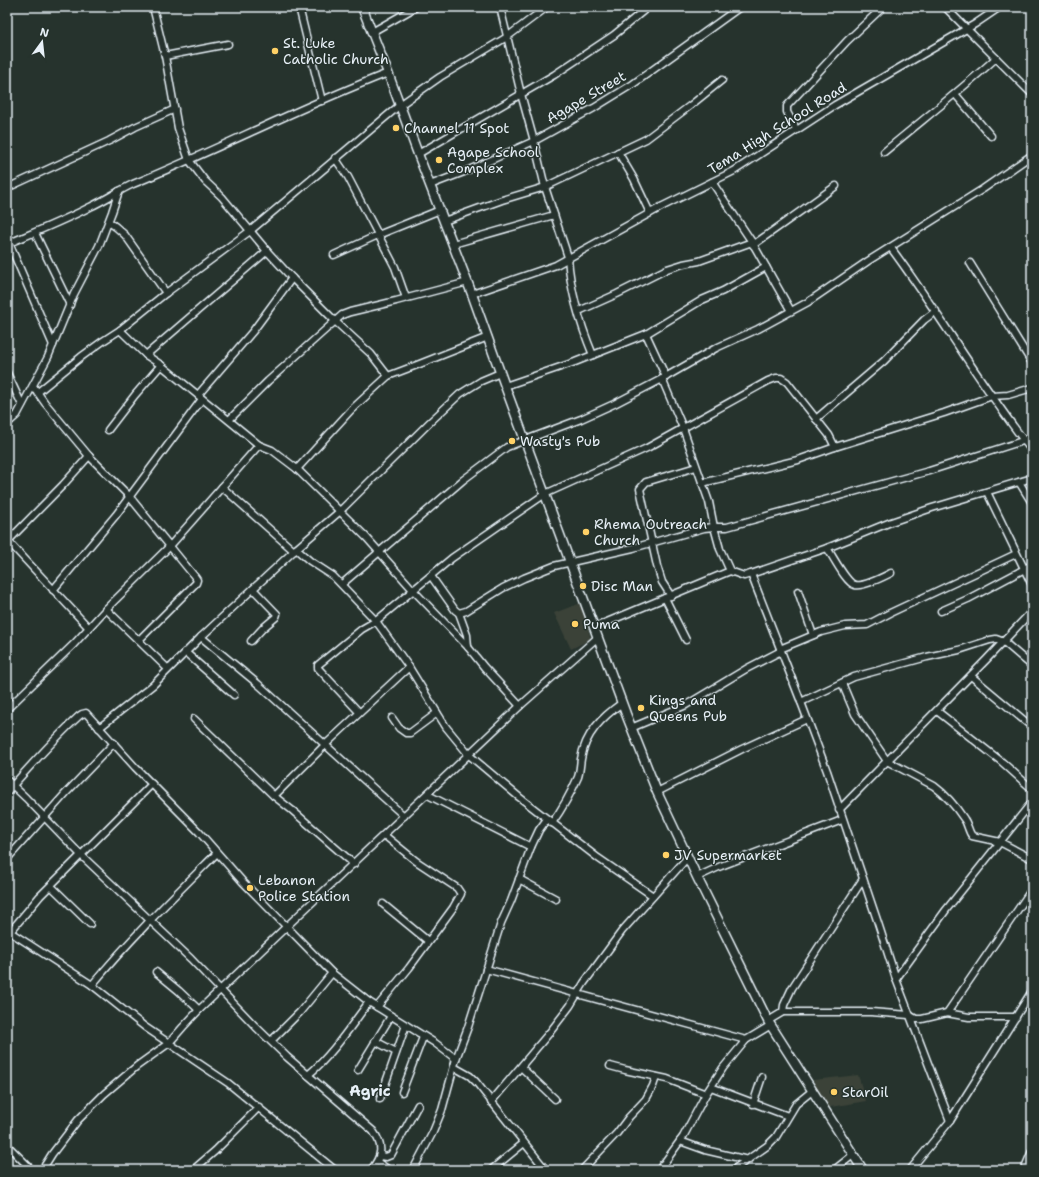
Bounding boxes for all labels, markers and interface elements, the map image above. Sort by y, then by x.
north arrow [22,22,62,62]
text: N [38,24,51,41]
place label: St. Luke Catholic Church [283,34,389,68]
marker: St. Luke Catholic Church [270,46,280,56]
street label: Agape Street [543,67,629,127]
street label: Tema High School Road [704,78,850,178]
place label: Channel 11 Spot [404,119,509,137]
marker: Channel 11 Spot [391,123,401,133]
place label: Agape School Complex [447,143,540,177]
marker: Agape School Complex [434,155,444,165]
place label: Wasty's Pub [520,432,600,450]
marker: Wasty's Pub [507,436,517,446]
place label: Rhema Outreach Church [594,515,707,549]
marker: Rhema Outreach Church [581,527,591,537]
place label: Disc Man [591,577,654,595]
marker: Disc Man [578,581,588,591]
place label: Puma [583,615,620,633]
marker: Puma [570,619,580,629]
place label: Kings and Queens Pub [649,691,727,725]
marker: Kings and Queens Pub [636,703,646,713]
place label: JV Supermarket [674,846,782,864]
marker: JV Supermarket [661,850,671,860]
place label: Lebanon Police Station [258,871,351,905]
marker: Lebanon Police Station [245,883,255,893]
district label: Agric [349,1081,391,1101]
place label: StarOil [842,1083,889,1101]
marker: StarOil [829,1087,839,1097]

